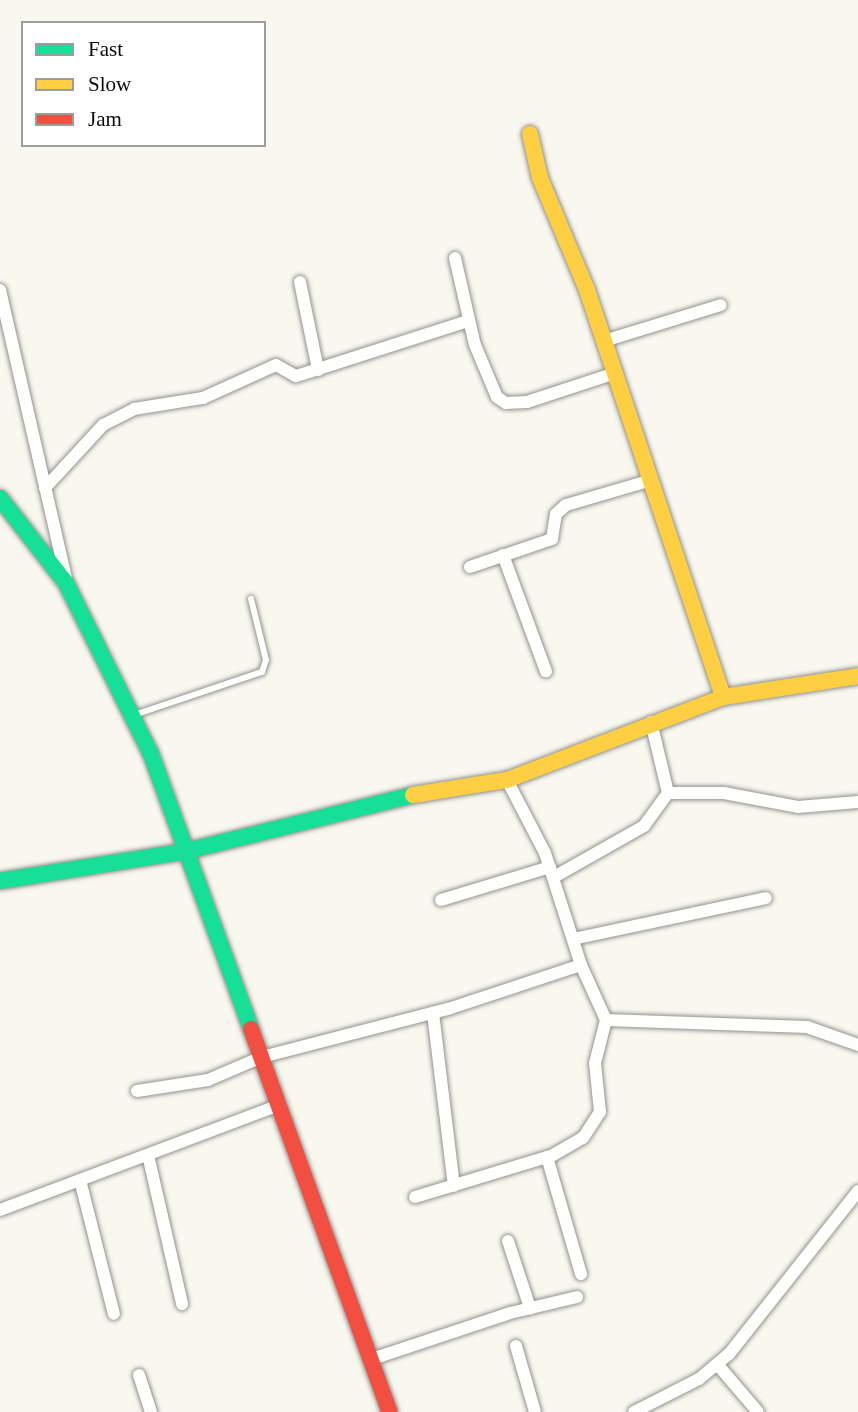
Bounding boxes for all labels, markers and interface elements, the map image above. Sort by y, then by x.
legend [21,21,266,147]
text: Fast [88,37,123,61]
text: Slow [88,72,131,96]
text: Jam [88,107,122,131]

